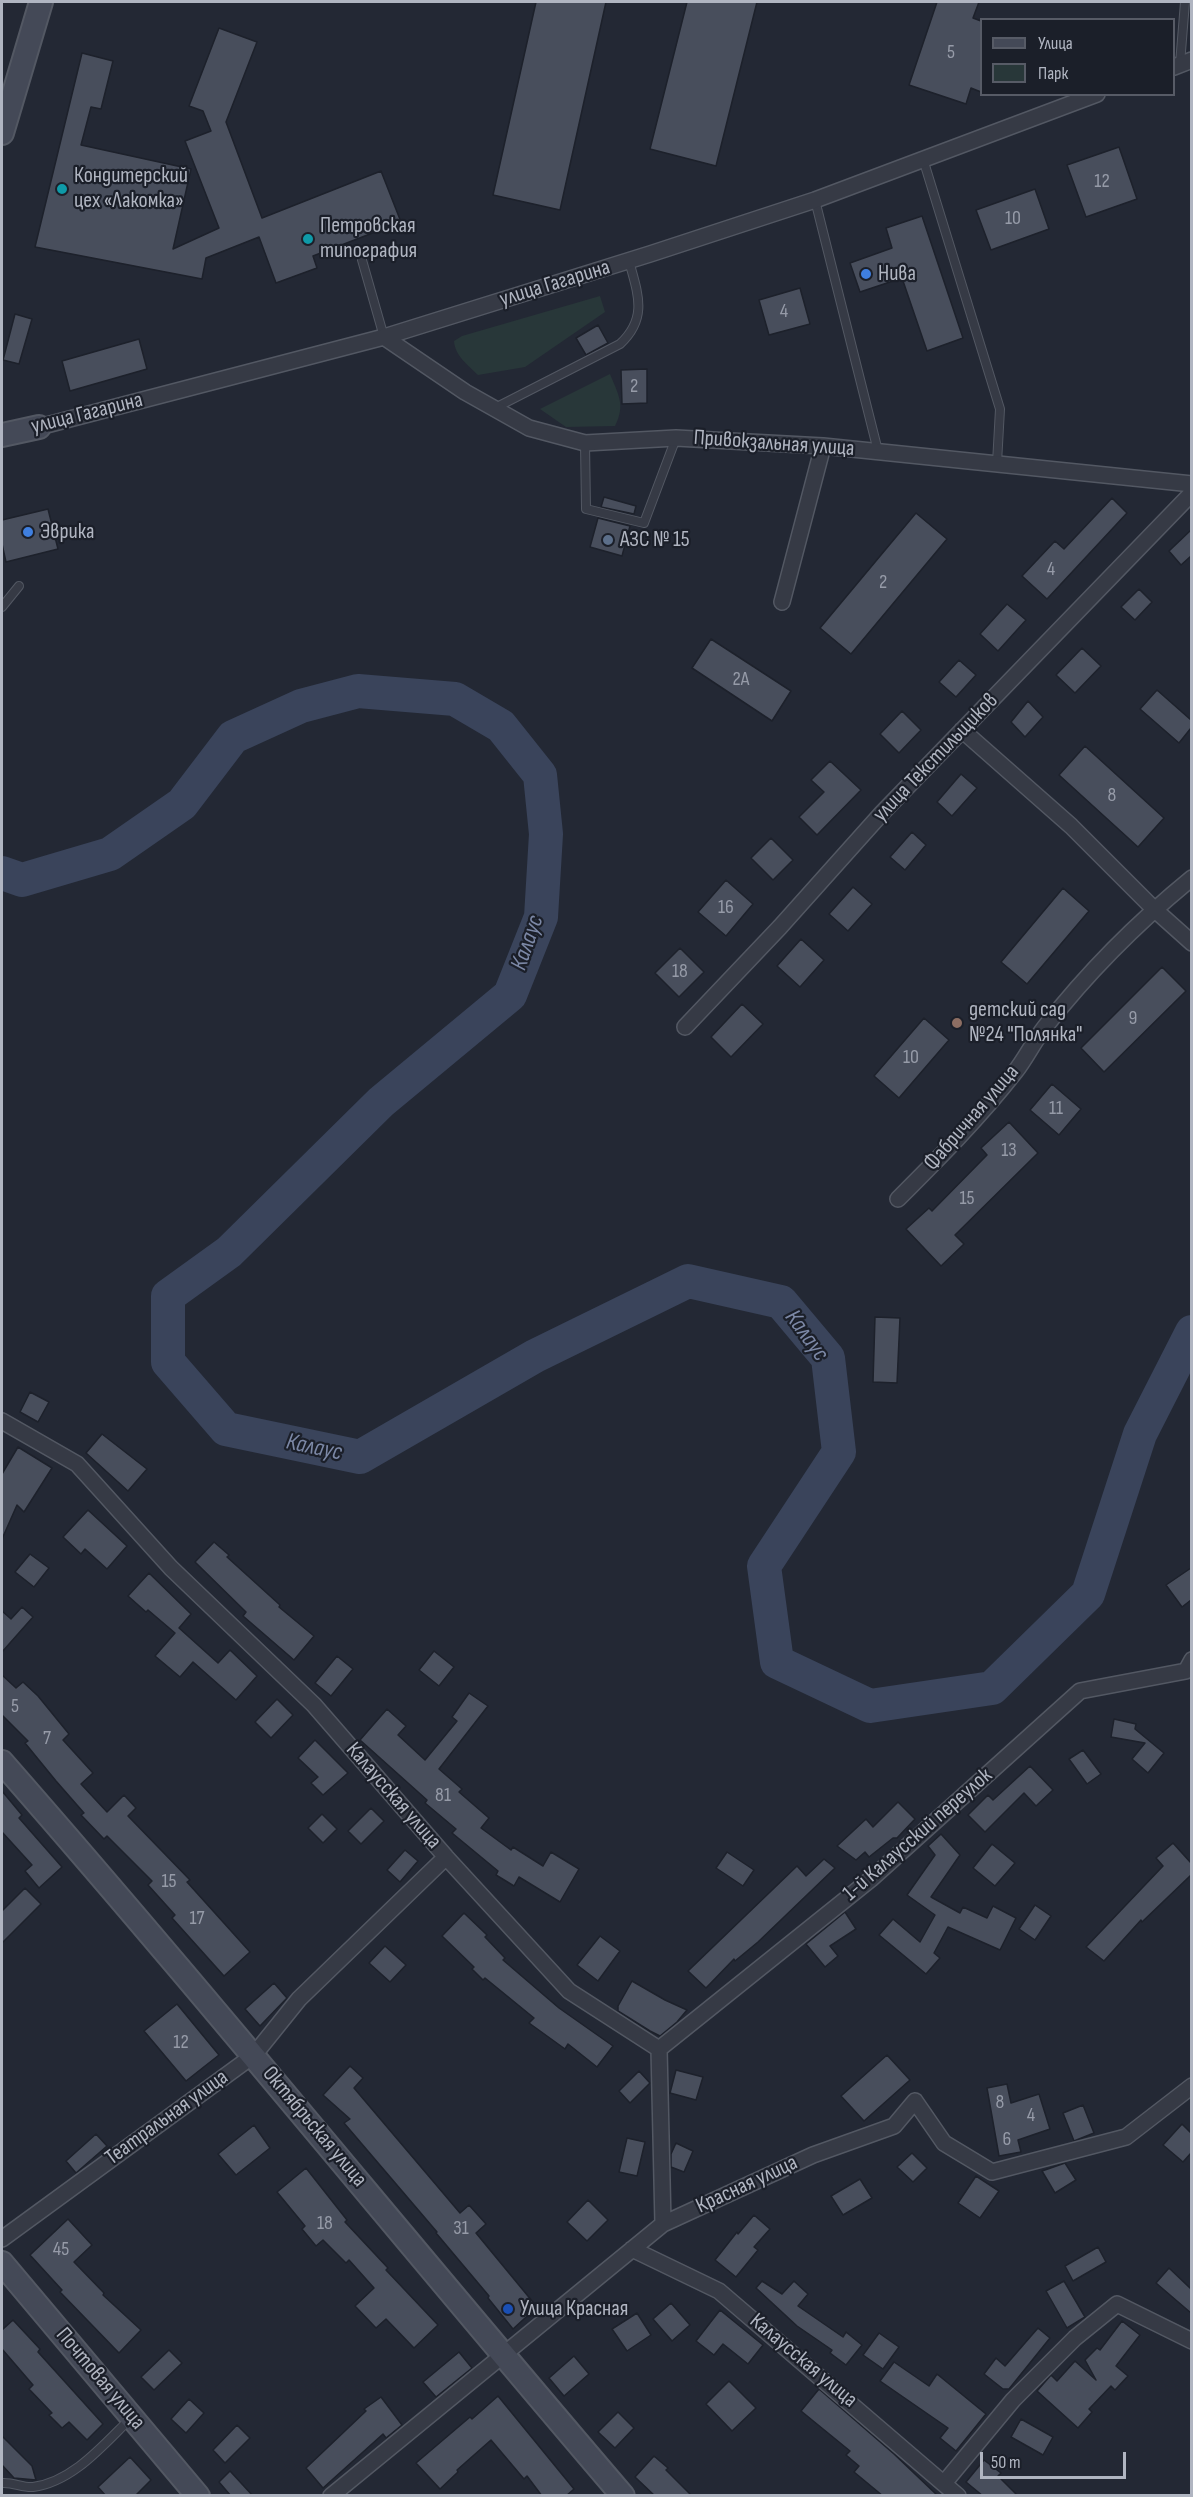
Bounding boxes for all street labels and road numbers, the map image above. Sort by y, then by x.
street label: улица Гагарина [497,255,613,313]
street label: улица Гагарина [29,387,145,441]
street label: Привокзальная улица [693,425,855,463]
street label: улица Текстильщиков [868,688,1004,828]
street label: Фабричная улица [919,1060,1025,1176]
street label: Калаусская улица [340,1737,446,1855]
street label: 1-й Калаусский переулок [838,1763,998,1907]
street label: Октябрьская улица [256,2061,372,2193]
street label: Театральная улица [100,2065,234,2171]
street label: Красная улица [692,2150,802,2220]
street label: Калаусская улица [744,2308,862,2414]
street label: Почтовая улица [50,2323,150,2435]

